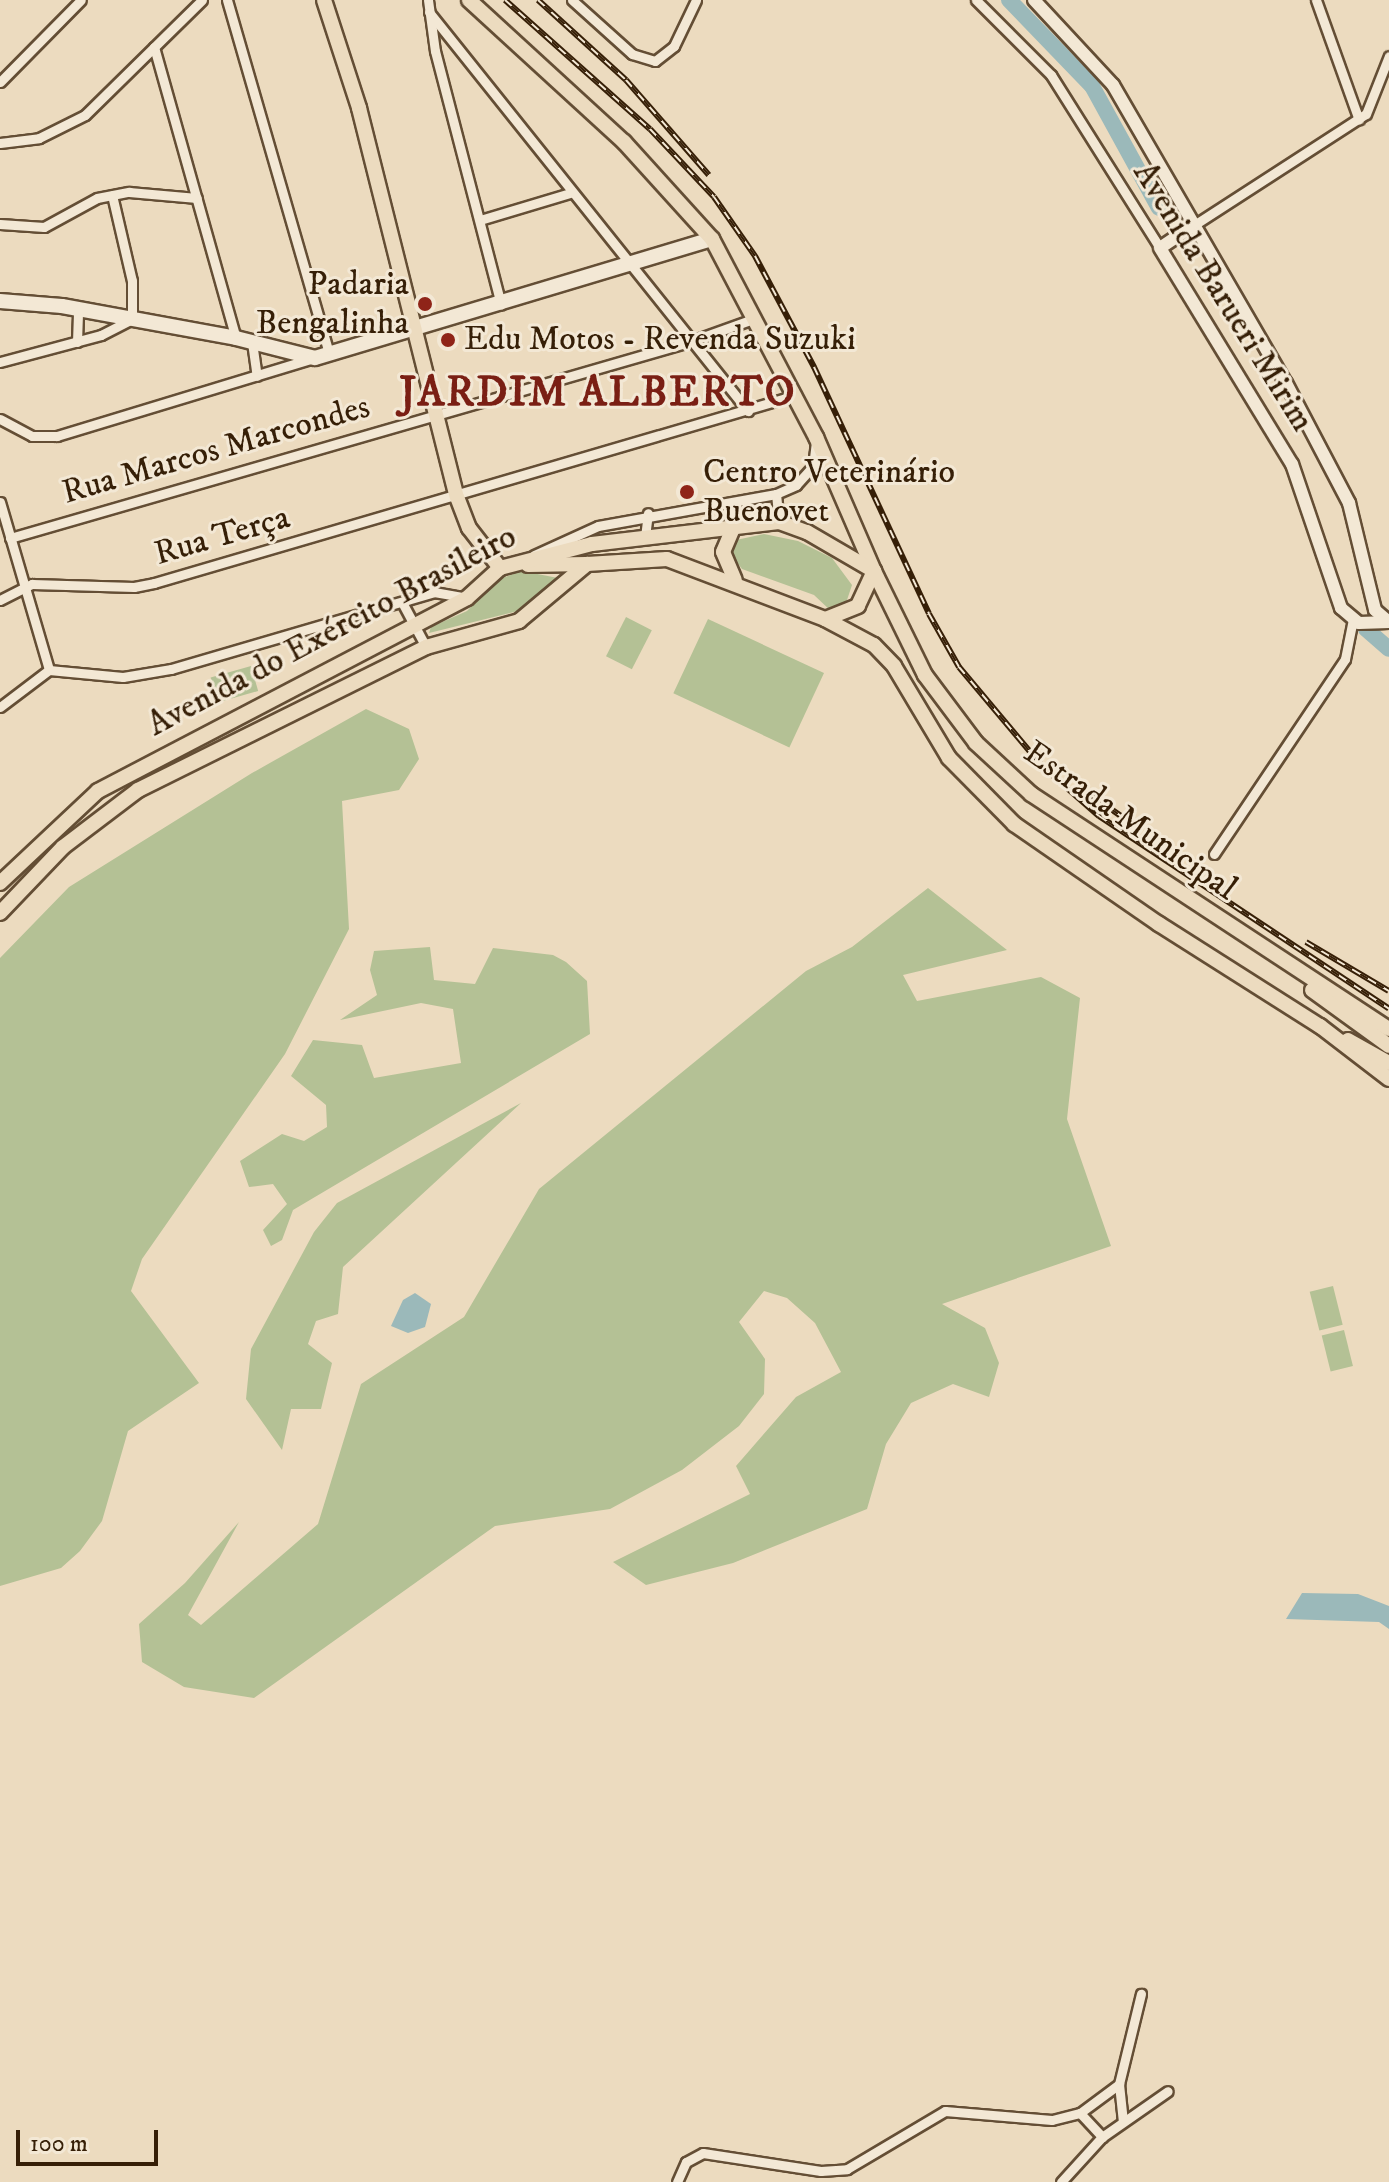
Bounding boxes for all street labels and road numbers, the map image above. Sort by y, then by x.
street label: Avenida Barueri Mirim [1124,155,1322,439]
street label: Rua Marcos Marcondes [58,387,374,513]
street label: Rua Terça [150,497,294,575]
street label: Avenida do Exército Brasileiro [141,516,523,746]
street label: Estrada Municipal [1016,732,1244,910]

